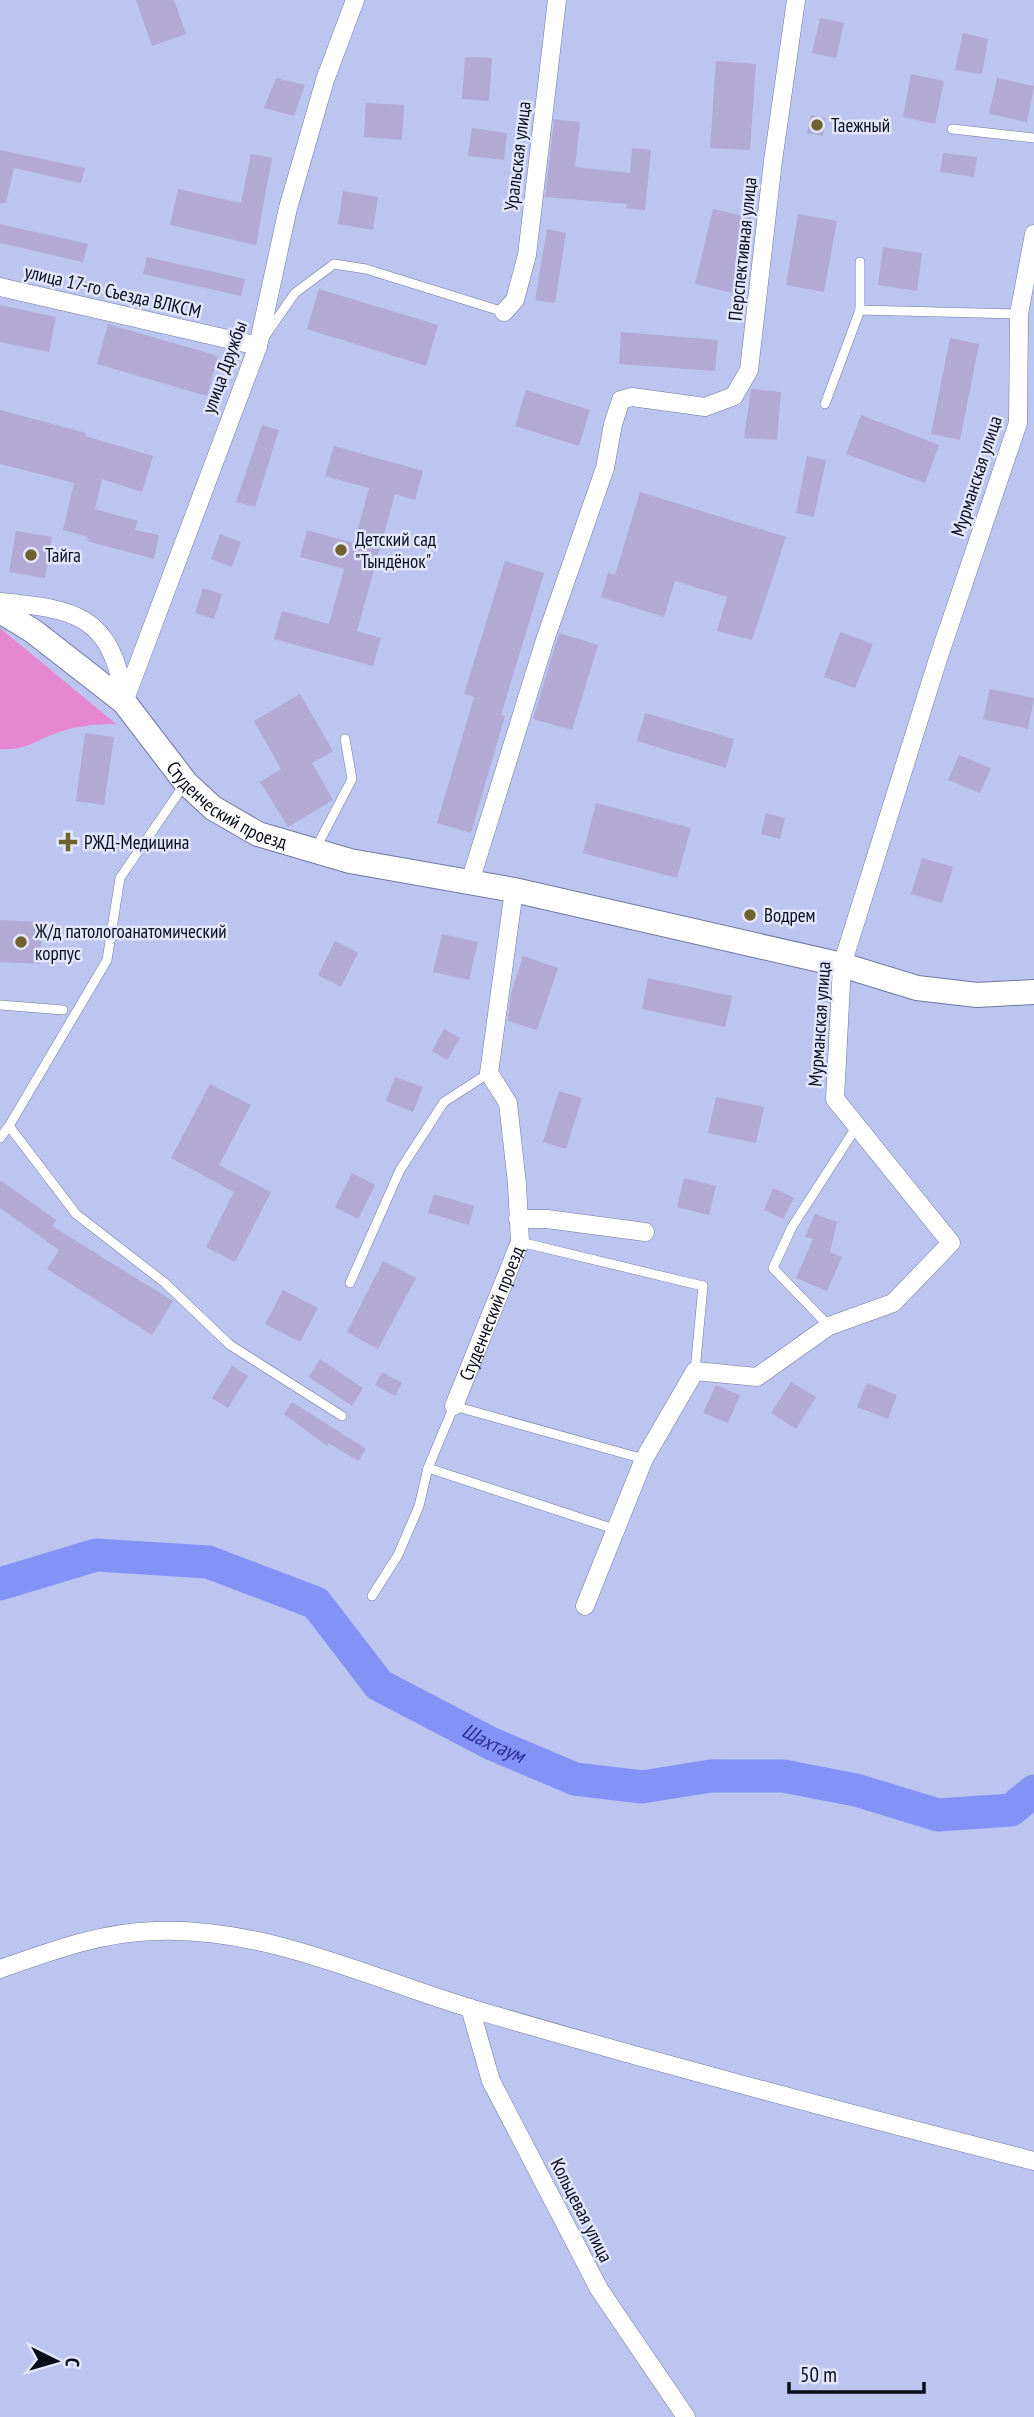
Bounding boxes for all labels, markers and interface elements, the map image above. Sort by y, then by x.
street label: Уральская улица [498,100,536,212]
place label: Таежный [831,113,890,137]
marker: Таежный [809,117,825,133]
street label: Перспективная улица [723,176,761,322]
street label: улица 17-го Съезда ВЛКСМ [22,259,204,323]
street label: улица Дружбы [196,317,252,417]
street label: Мурманская улица [945,413,1007,539]
place label: Детский сад "Тындёнок" [355,527,437,573]
marker: Детский сад "Тындёнок" [333,542,349,558]
place label: Тайга [45,543,81,567]
marker: Тайга [23,547,39,563]
street label: Студенческий проезд [162,756,290,854]
place label: РЖД-Медицина [84,830,189,854]
marker: РЖД-Медицина [58,832,78,852]
place label: Водрем [764,903,816,927]
marker: Водрем [742,907,758,923]
place label: Ж/д патологоанатомический корпус [34,919,227,965]
marker: Ж/д патологоанатомический корпус [13,934,29,950]
street label: Мурманская улица [803,961,835,1087]
street label: Студенческий проезд [454,1242,529,1384]
water label: Шахтаум [458,1717,531,1770]
street label: Кольцевая улица [546,2154,618,2266]
north arrow [21,2326,91,2396]
scale bar [789,2350,924,2394]
text: С [61,2357,85,2368]
text: 50 m [800,2361,837,2388]

